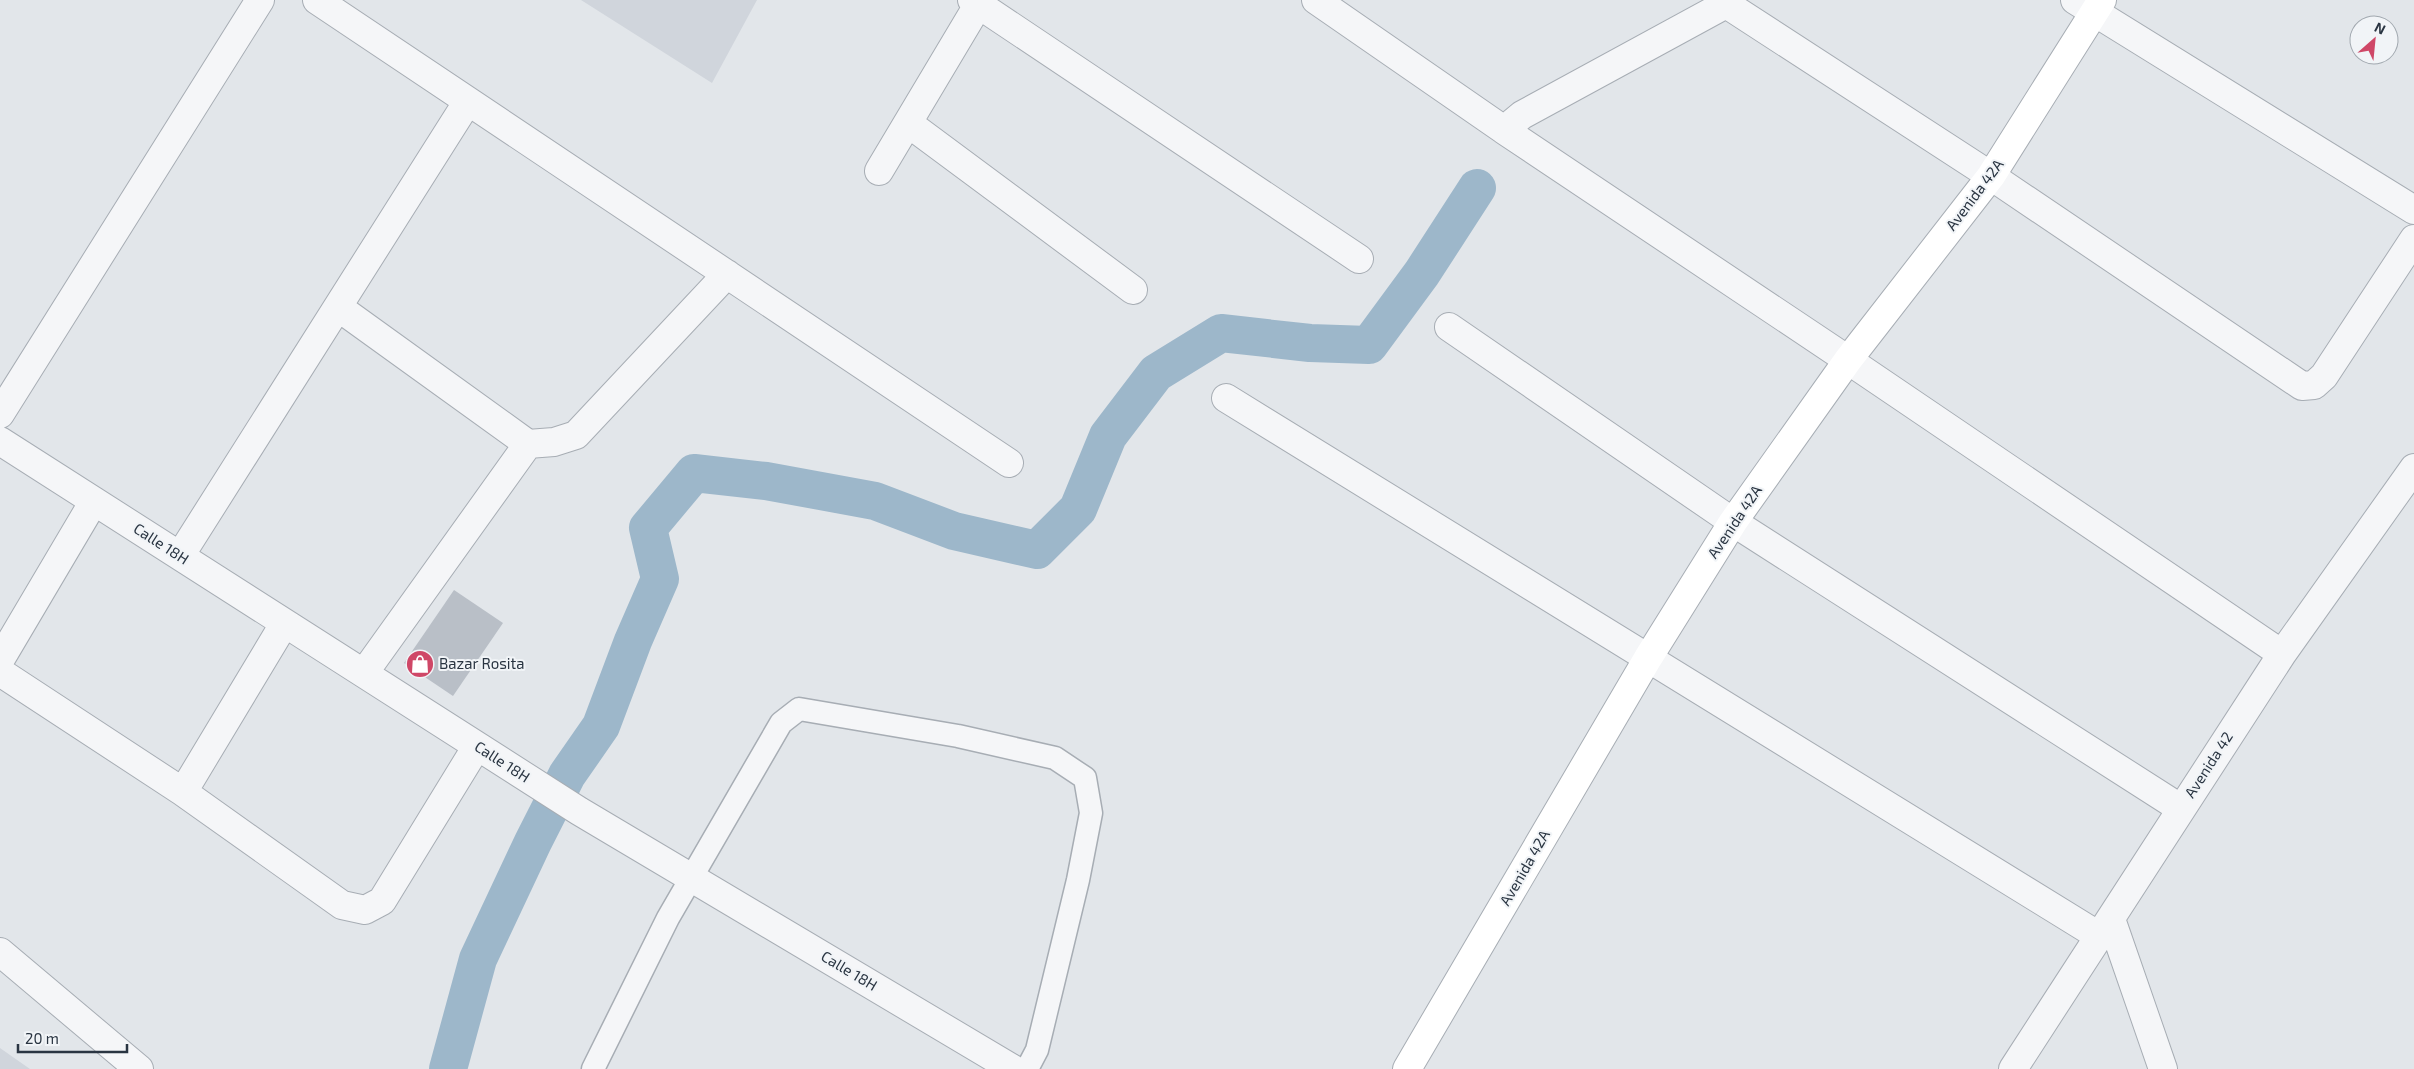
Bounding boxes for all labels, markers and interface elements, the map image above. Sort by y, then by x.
north arrow [2349,15,2399,65]
text: N [2372,18,2388,38]
street label: Avenida 42A [1942,155,2007,234]
street label: Avenida 42A [1703,481,1766,562]
street label: Calle 18H [131,519,193,568]
shop icon: Bazar Rosita [405,649,435,679]
place label: Bazar Rosita [439,654,524,672]
street label: Avenida 42 [2180,728,2236,801]
street label: Calle 18H [472,737,534,786]
street label: Avenida 42A [1495,826,1553,909]
street label: Calle 18H [818,946,881,994]
scale bar [18,1022,126,1054]
text: 20 m [25,1029,59,1047]

